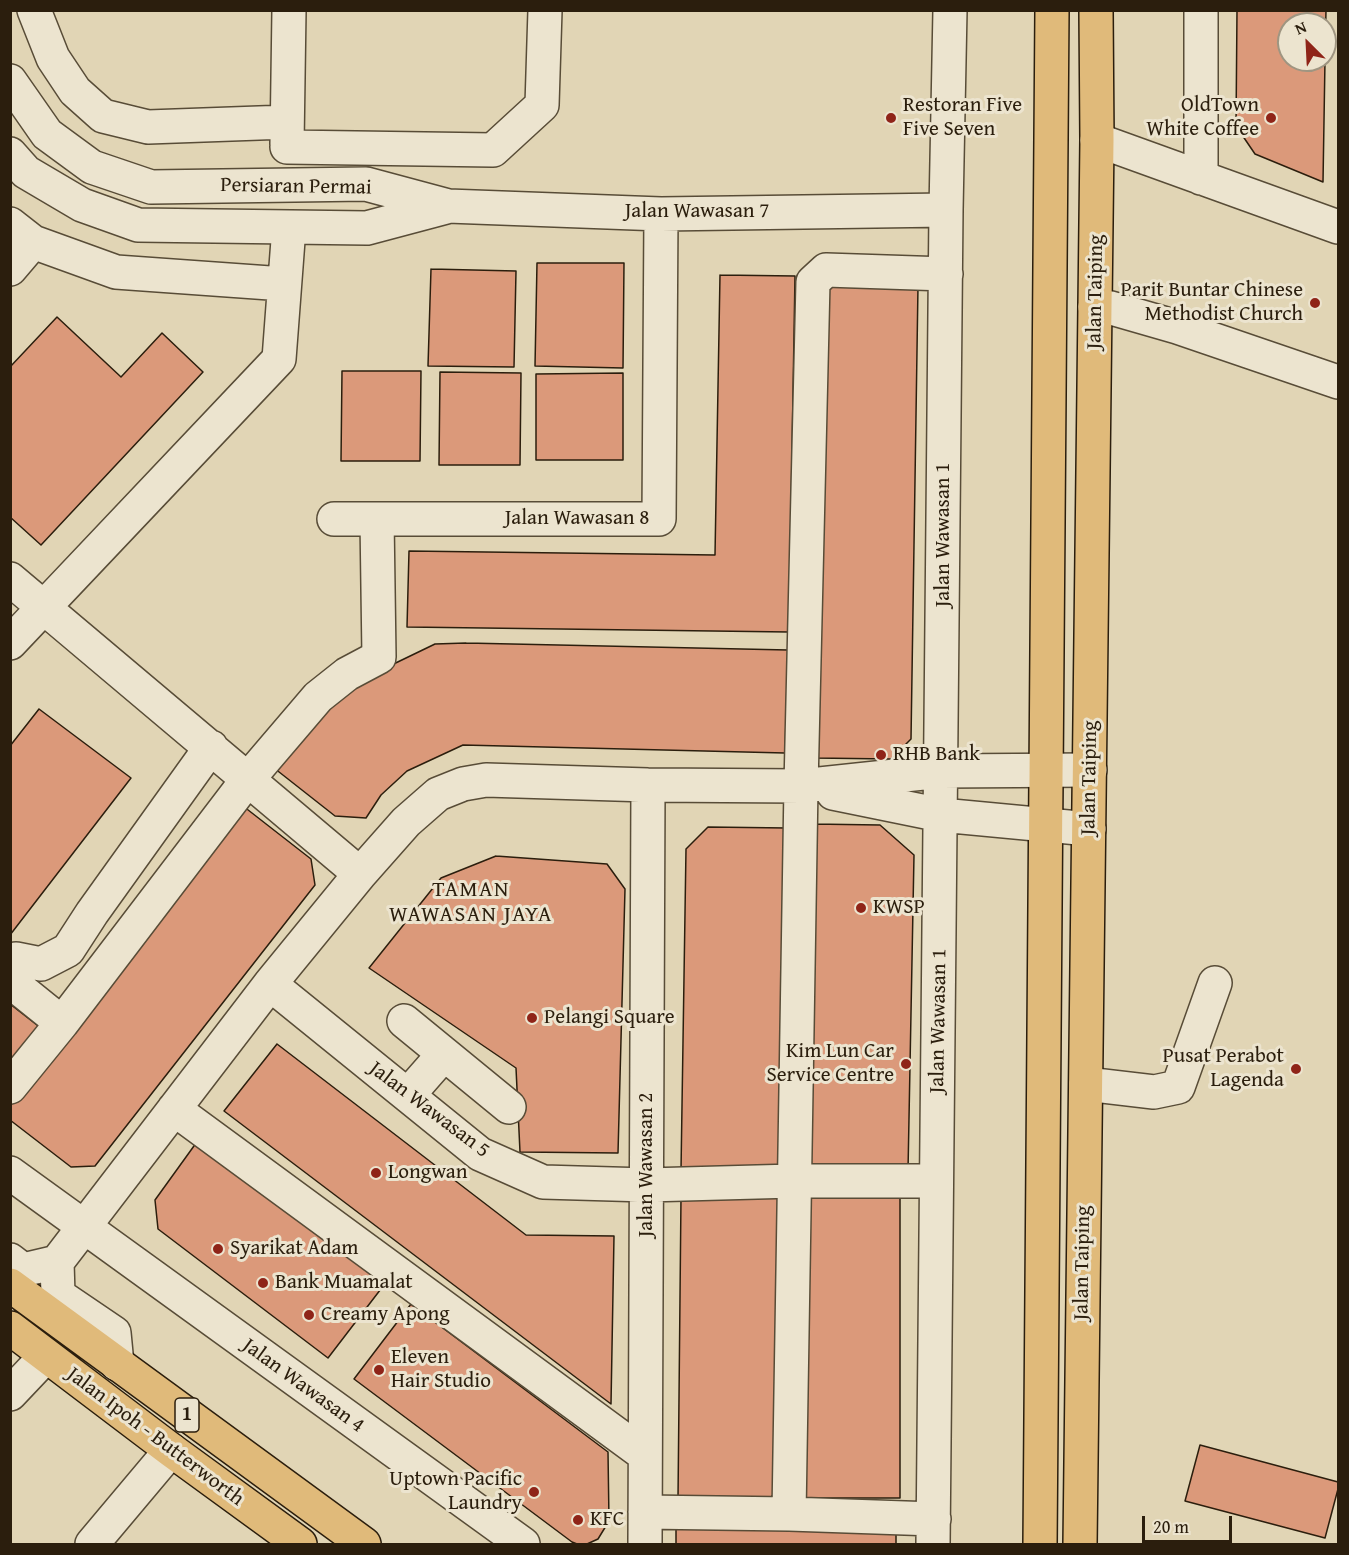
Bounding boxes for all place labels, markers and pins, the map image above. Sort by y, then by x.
place label: Restoran Five Five Seven [903,93,1022,143]
place label: OldTown White Coffee [1146,93,1259,143]
marker: Restoran Five Five Seven [884,111,898,125]
marker: OldTown White Coffee [1264,111,1278,125]
place label: Parit Buntar Chinese Methodist Church [1121,278,1303,328]
marker: Parit Buntar Chinese Methodist Church [1308,296,1322,310]
place label: RHB Bank [893,742,980,768]
marker: RHB Bank [874,748,888,762]
place label: KWSP [873,895,925,921]
marker: KWSP [854,901,868,915]
place label: Pelangi Square [544,1005,675,1031]
marker: Pelangi Square [525,1011,539,1025]
place label: Kim Lun Car Service Centre [766,1039,894,1089]
place label: Pusat Perabot Lagenda [1163,1044,1284,1094]
marker: Kim Lun Car Service Centre [899,1057,913,1071]
marker: Pusat Perabot Lagenda [1289,1062,1303,1076]
place label: Longwan [388,1160,467,1186]
marker: Longwan [369,1166,383,1180]
place label: Syarikat Adam [230,1236,359,1262]
marker: Syarikat Adam [211,1242,225,1256]
place label: Bank Muamalat [275,1270,413,1296]
marker: Bank Muamalat [256,1276,270,1290]
place label: Creamy Apong [321,1302,450,1328]
marker: Creamy Apong [302,1308,316,1322]
place label: Eleven Hair Studio [391,1345,491,1395]
marker: Eleven Hair Studio [372,1363,386,1377]
place label: Uptown Pacific Laundry [389,1467,522,1517]
marker: Uptown Pacific Laundry [527,1485,541,1499]
place label: KFC [590,1507,624,1533]
marker: KFC [571,1513,585,1527]

